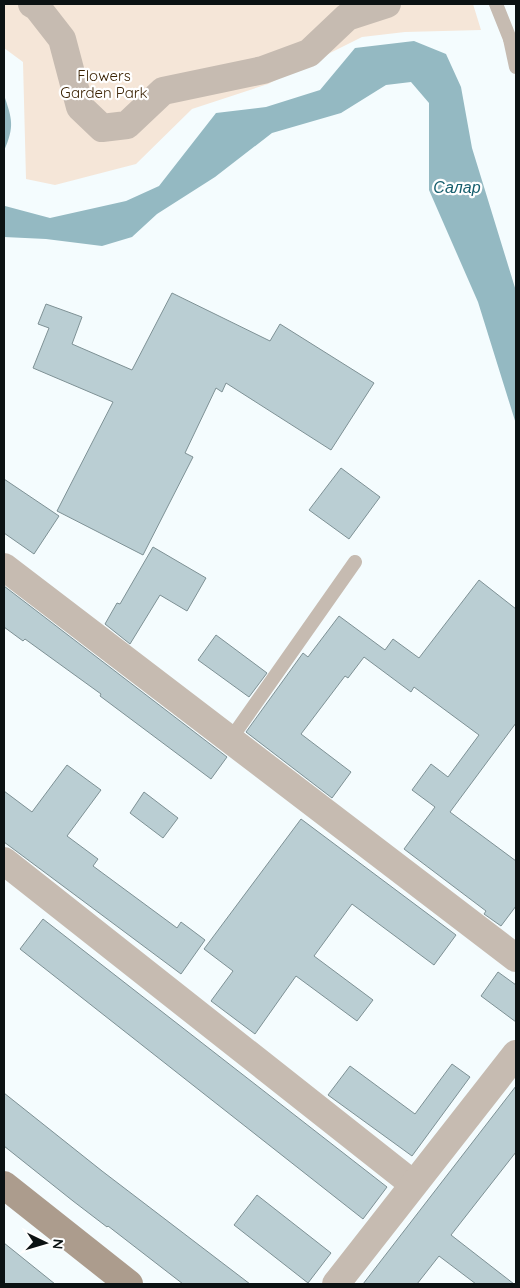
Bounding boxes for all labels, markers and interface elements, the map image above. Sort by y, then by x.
park label: Flowers Garden Park [60,66,148,102]
water label: Салар [433,177,481,197]
north arrow [20,1218,70,1268]
text: N [49,1238,67,1250]

